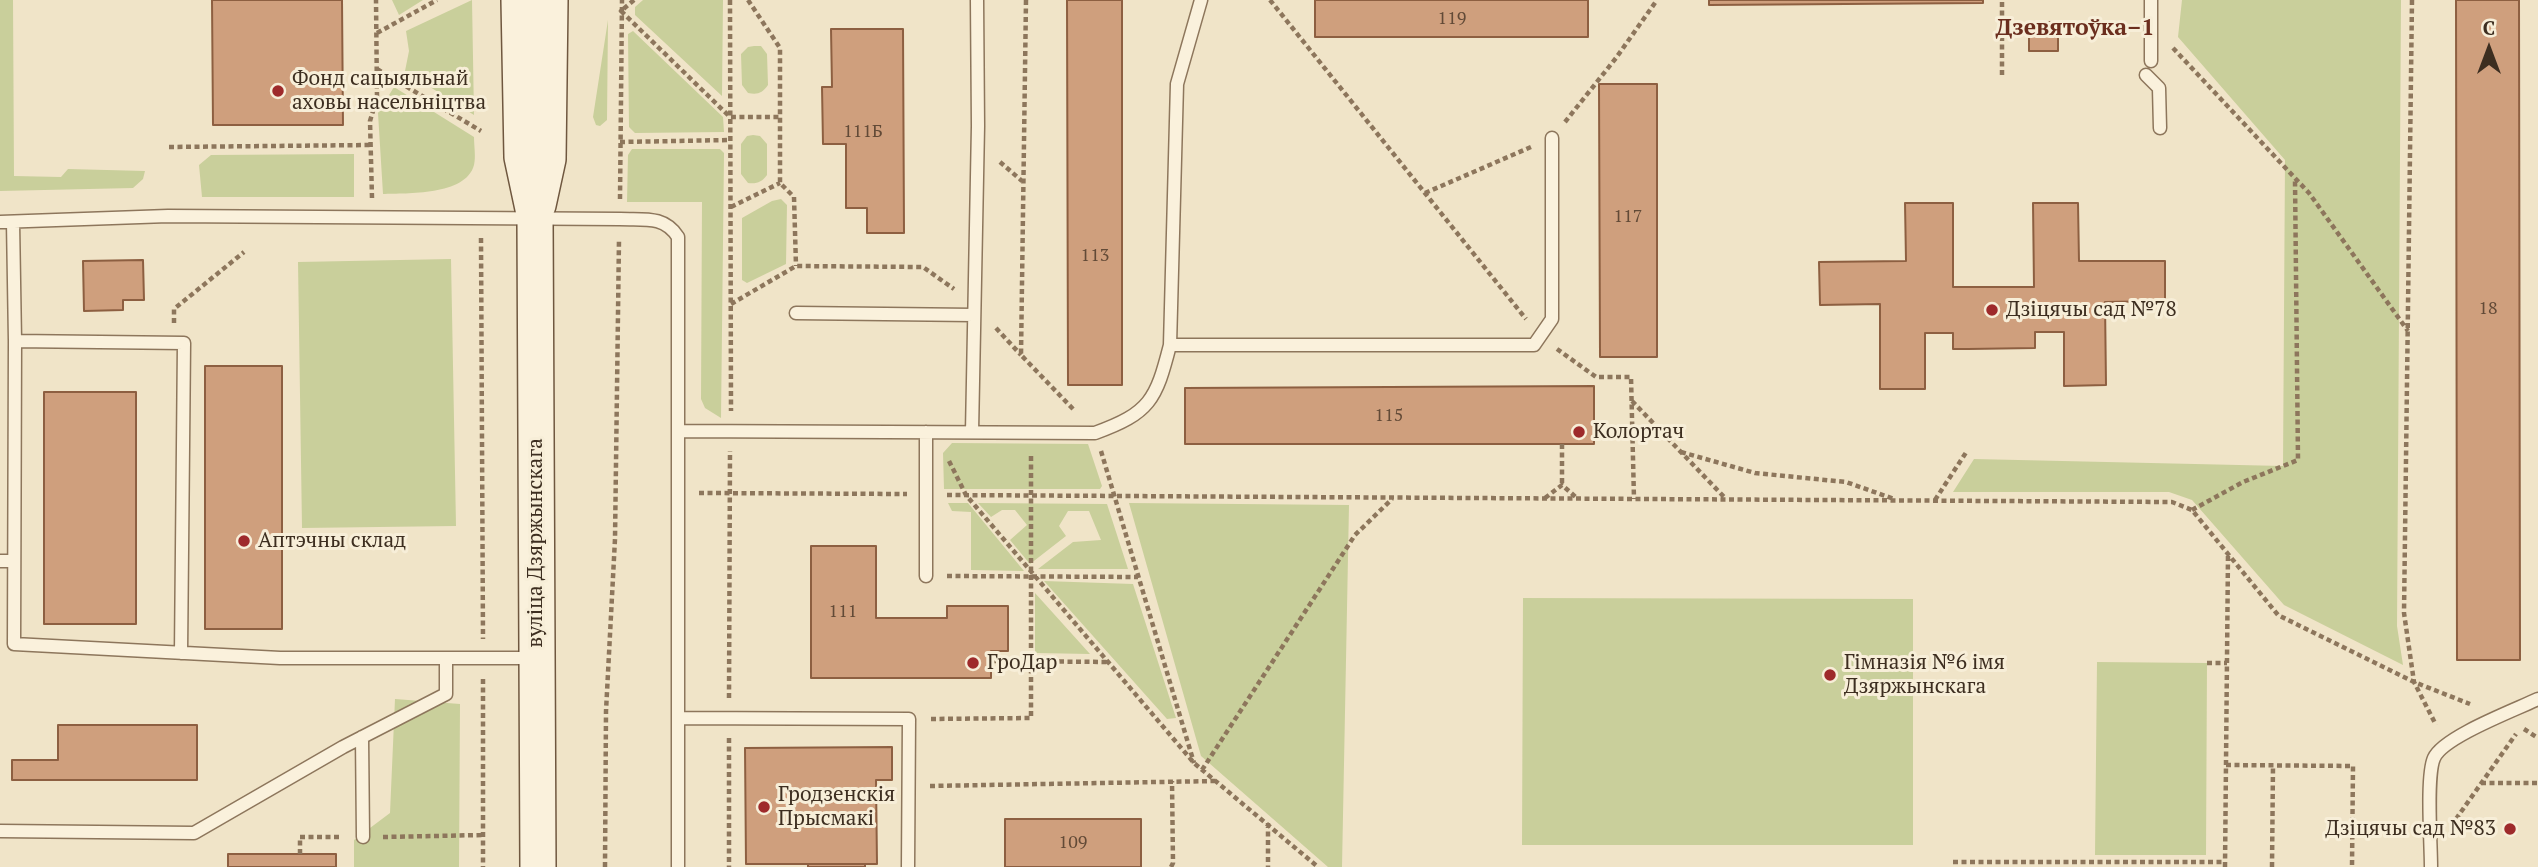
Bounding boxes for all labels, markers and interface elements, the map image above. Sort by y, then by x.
house number: 119 [1438,8,1466,30]
district label: Дзевятоўка–1 [1996,14,2154,42]
north arrow [2454,14,2524,84]
text: С [2483,15,2495,40]
place label: Фонд сацыяльнай аховы насельніцтва [292,66,486,116]
marker: Фонд сацыяльнай аховы насельніцтва [270,83,286,99]
house number: 111Б [843,121,883,143]
house number: 117 [1614,206,1642,228]
house number: 113 [1081,245,1109,267]
place label: Дзіцячы сад №78 [2006,297,2177,323]
house number: 18 [2478,298,2498,320]
marker: Дзіцячы сад №78 [1984,302,2000,318]
house number: 115 [1375,405,1403,427]
place label: Колортач [1593,419,1684,445]
marker: Колортач [1571,424,1587,440]
street label: вуліца Дзяржынскага [523,438,549,648]
place label: Аптэчны склад [258,528,406,554]
marker: Аптэчны склад [236,533,252,549]
house number: 111 [829,601,857,623]
place label: ГроДар [987,650,1057,676]
place label: Гімназія №6 імя Дзяржынскага [1844,650,2005,700]
marker: ГроДар [965,655,981,671]
marker: Гімназія №6 імя Дзяржынскага [1822,667,1838,683]
place label: Гродзенскія Прысмакі [778,782,895,832]
marker: Гродзенскія Прысмакі [756,799,772,815]
place label: Дзіцячы сад №83 [2325,816,2496,842]
marker: Дзіцячы сад №83 [2502,821,2518,837]
house number: 109 [1059,832,1087,854]

